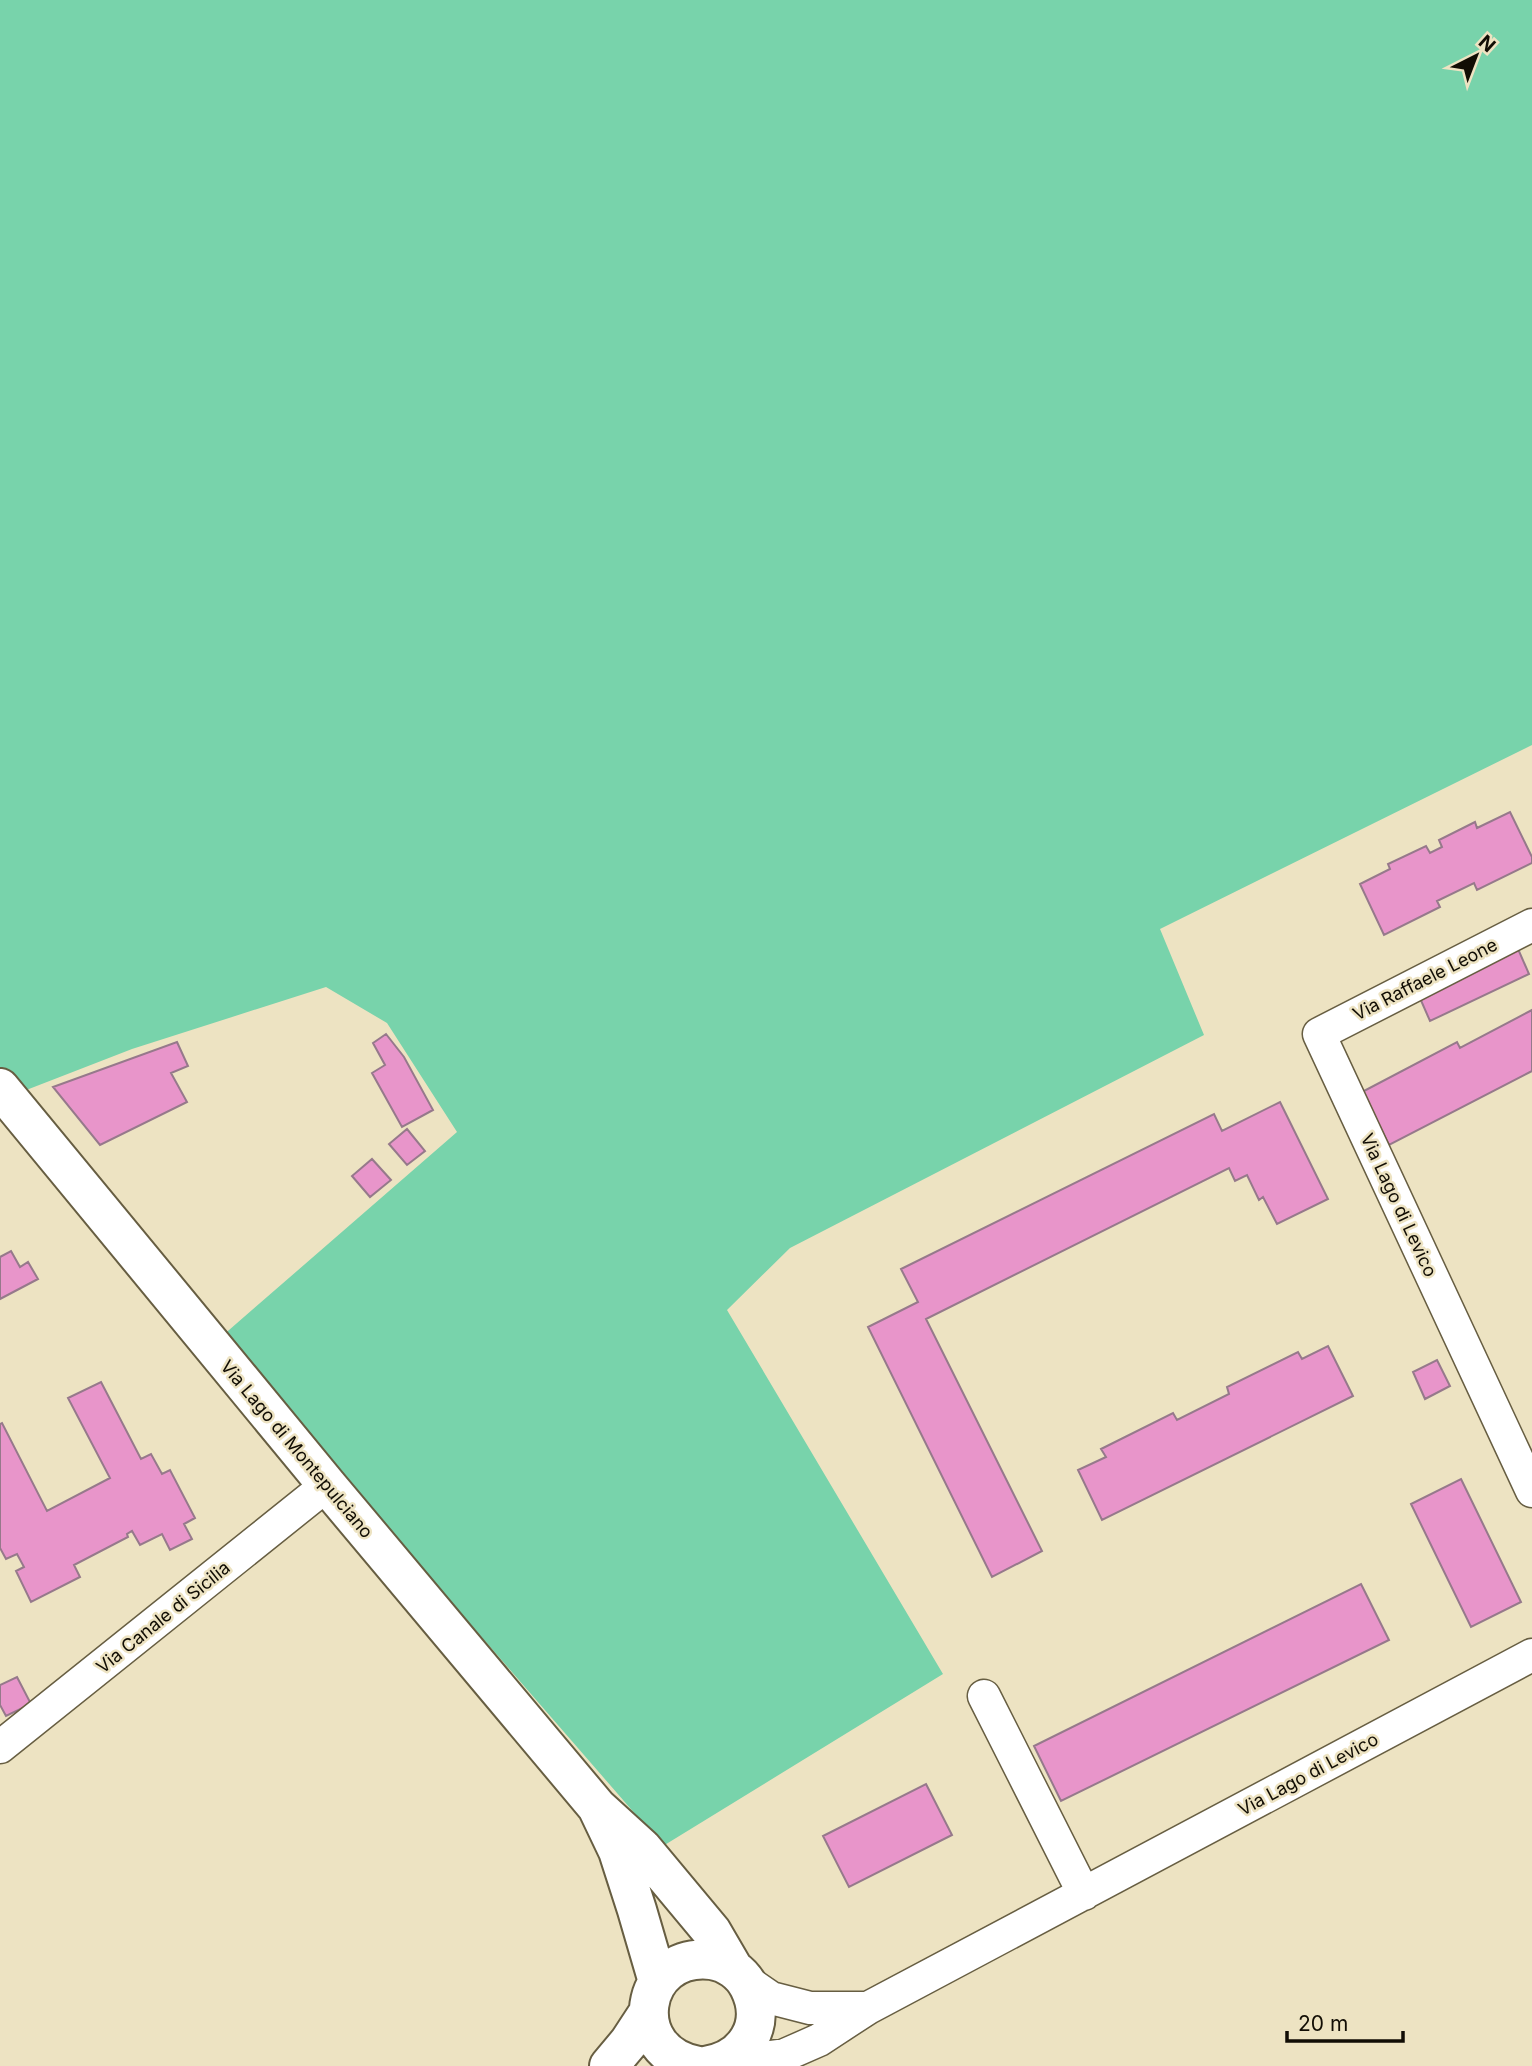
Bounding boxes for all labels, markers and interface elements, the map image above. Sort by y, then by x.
north arrow [1441,21,1511,91]
text: N [1474,30,1500,57]
street label: Via Raffaele Leone [1349,934,1501,1024]
street label: Via Lago di Levico [1357,1130,1441,1280]
street label: Via Lago di Montepulciano [216,1356,378,1542]
street label: Via Canale di Sicilia [92,1557,234,1677]
street label: Via Lago di Levico [1234,1728,1382,1820]
scale bar [1287,2000,1402,2044]
text: 20 m [1298,2011,1348,2036]

